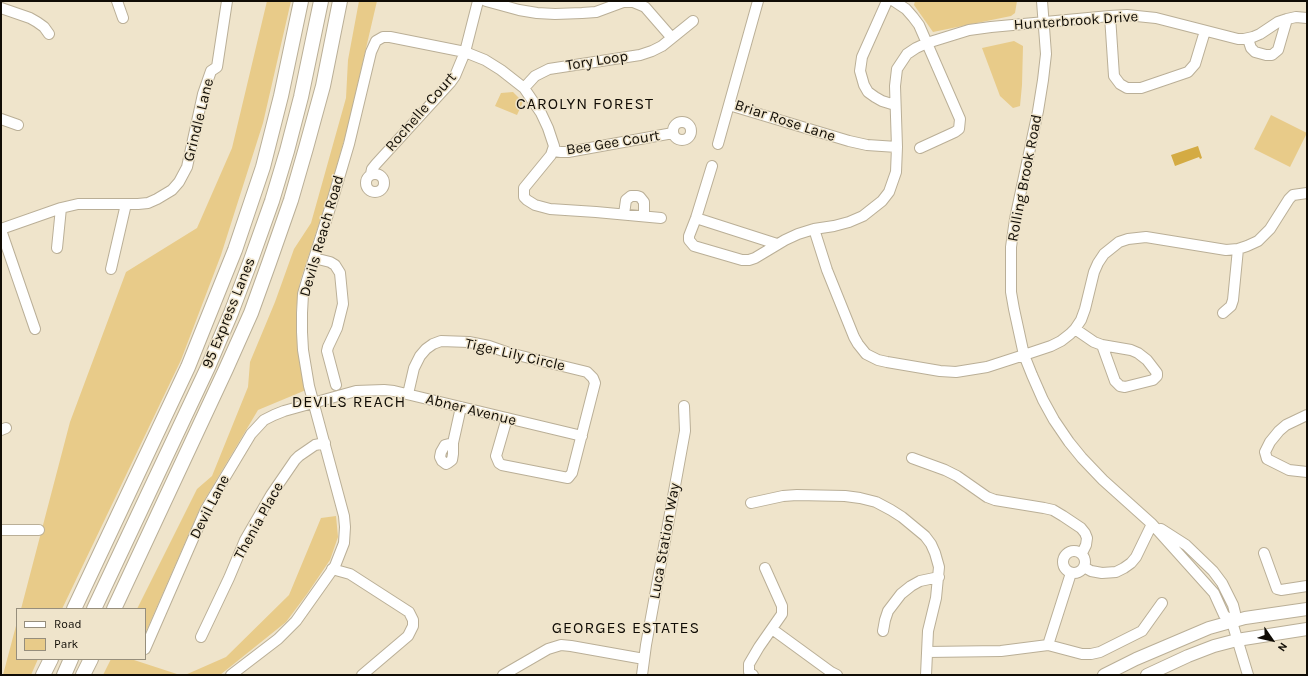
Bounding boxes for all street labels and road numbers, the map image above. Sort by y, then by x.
street label: Hunterbrook Drive [1013,8,1139,34]
street label: Tory Loop [565,47,629,75]
street label: Rochelle Court [382,69,460,155]
street label: Grindle Lane [180,77,218,163]
street label: Briar Rose Lane [732,96,838,146]
street label: Rolling Brook Road [1004,113,1046,243]
street label: Bee Gee Court [565,127,661,159]
street label: Devils Reach Road [296,173,348,299]
street label: 95 Express Lanes [199,255,259,371]
street label: Tiger Lily Circle [463,335,567,375]
street label: Abner Avenue [424,390,518,430]
street label: Devil Lane [186,472,234,542]
street label: Thenia Place [230,479,288,563]
street label: Luca Station Way [646,481,684,601]

